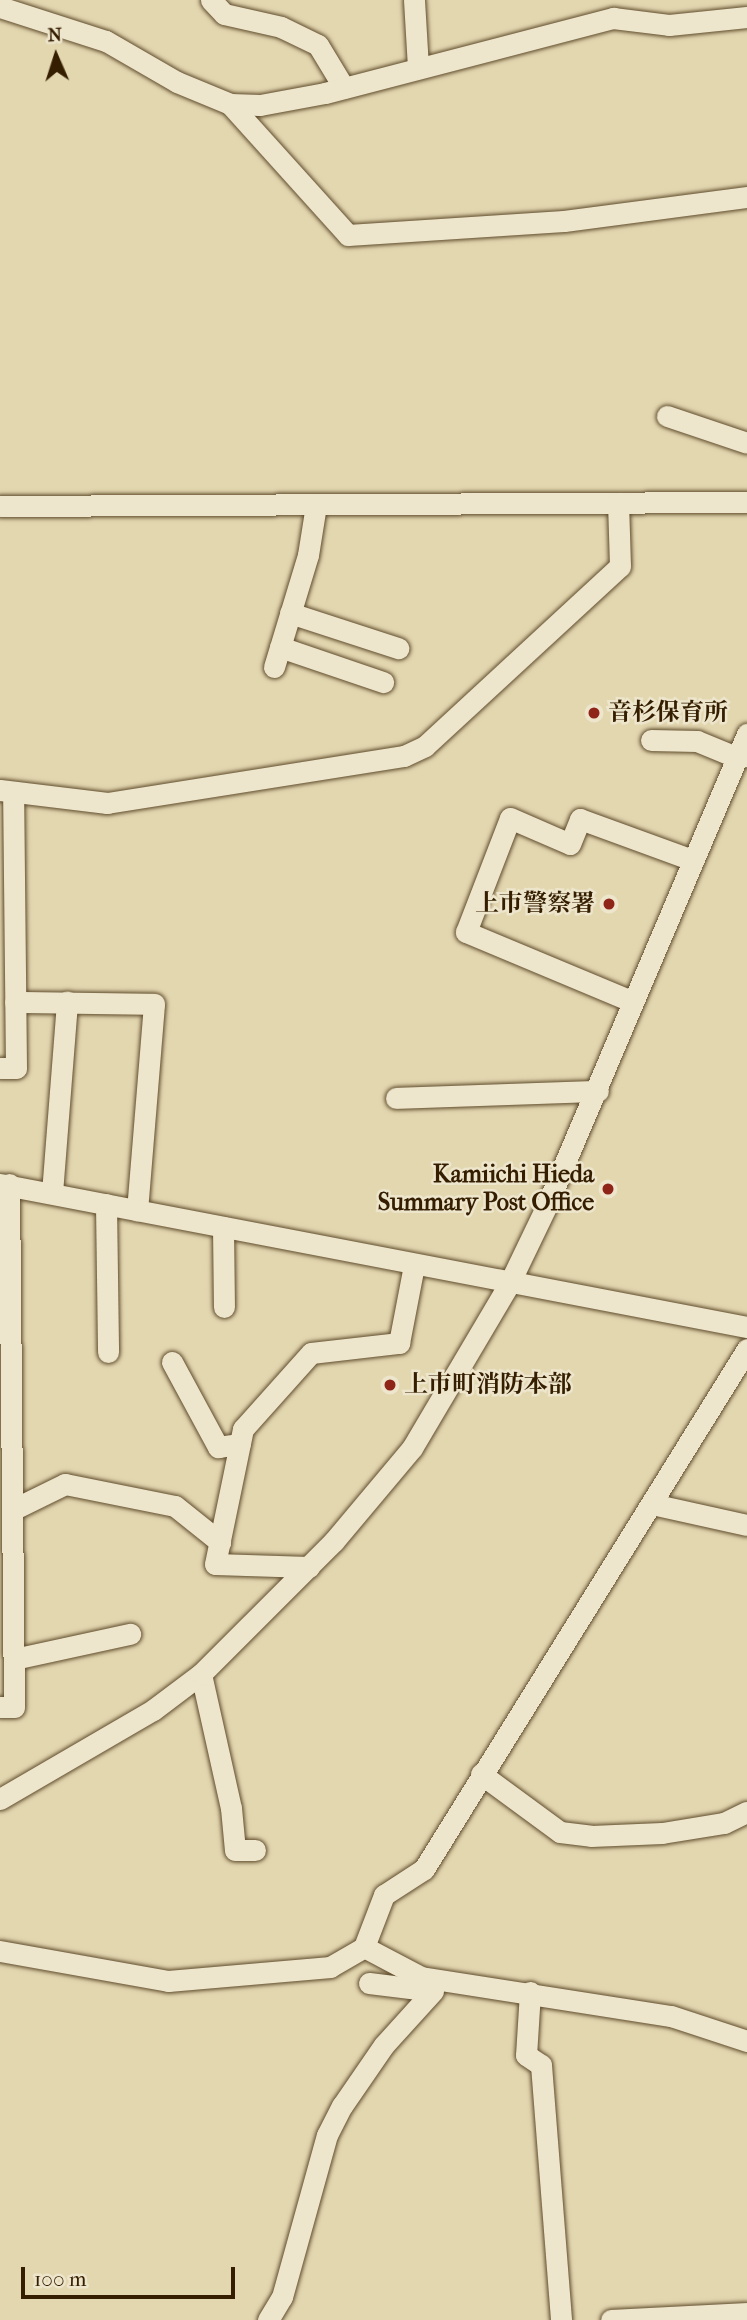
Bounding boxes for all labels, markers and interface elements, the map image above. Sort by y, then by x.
north arrow [21,21,91,91]
text: N [47,24,63,46]
place label: 音杉保育所 [608,699,728,727]
marker: 音杉保育所 [586,705,602,721]
place label: 上市警察署 [475,890,595,918]
marker: 上市警察署 [601,896,617,912]
place label: Kamiichi Hieda Summary Post Office [378,1161,594,1217]
marker: Kamiichi Hieda Summary Post Office [600,1181,616,1197]
place label: 上市町消防本部 [404,1371,572,1399]
marker: 上市町消防本部 [382,1377,398,1393]
scale bar [24,2254,238,2298]
text: 100 m [34,2267,87,2291]

